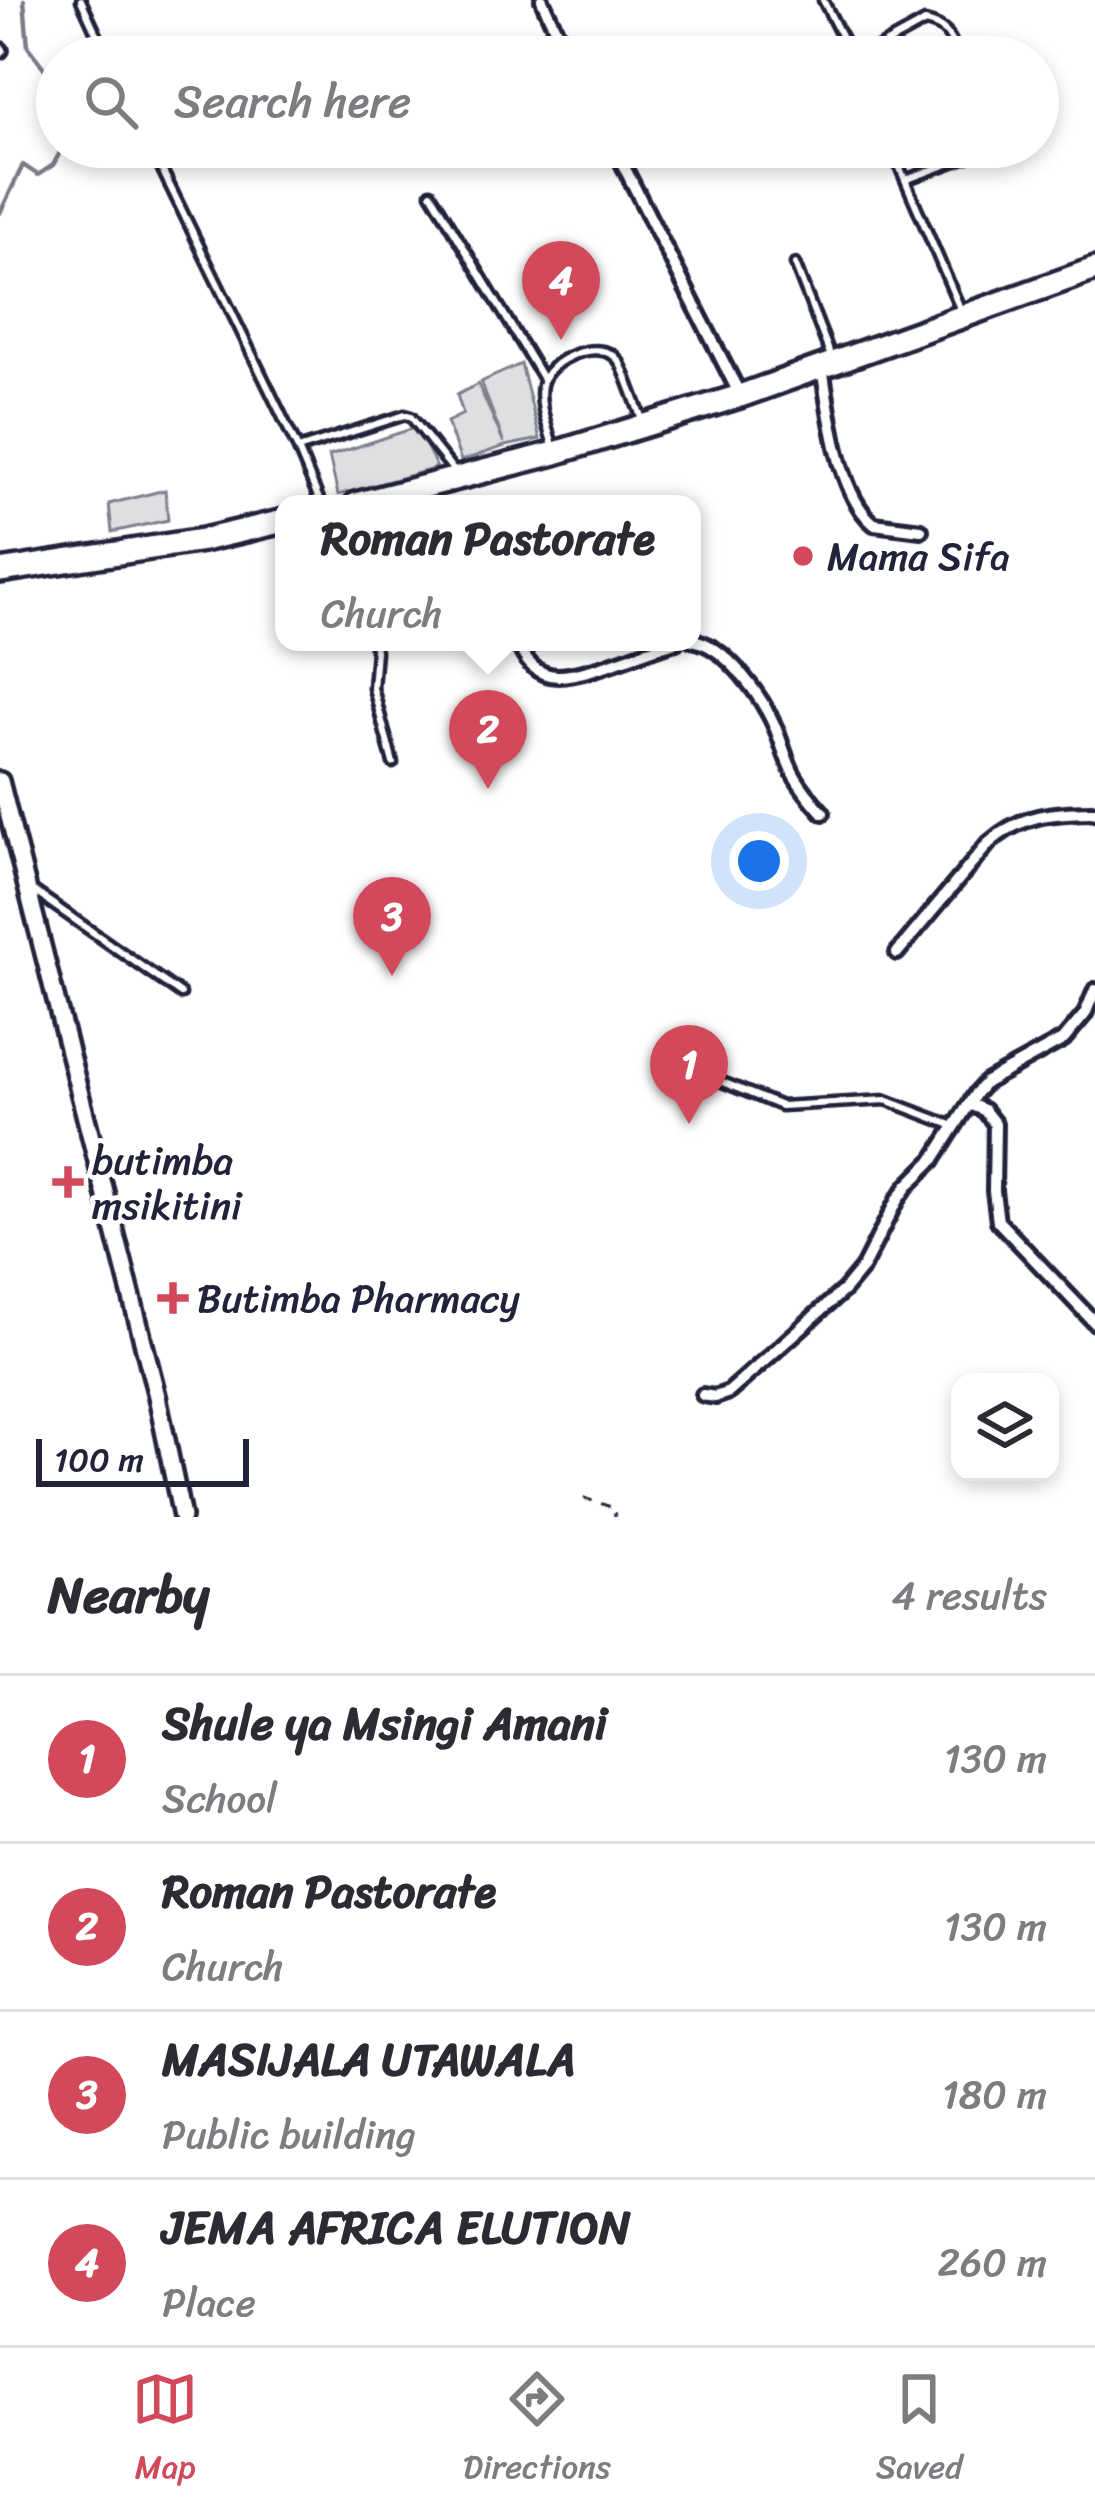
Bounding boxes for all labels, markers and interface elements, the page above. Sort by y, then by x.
search box [36,36,1059,168]
text: Search here [174,62,411,142]
icon: search [78,69,144,135]
pin: 4 [522,241,600,340]
popup [275,495,701,651]
text: Roman Pastorate [321,499,655,579]
place label: Mama Sifa [827,522,1010,591]
marker: Mama Sifa [790,543,816,569]
text: Church [321,579,443,648]
pin: 2 [449,690,527,789]
your location [729,831,789,891]
pin: 3 [353,877,431,976]
pin: 1 [650,1025,728,1124]
place label: butimba msikitini [92,1126,243,1240]
marker: butimba msikitini [55,1169,81,1195]
place label: Butimba Pharmacy [197,1264,520,1333]
marker: Butimba Pharmacy [160,1285,186,1311]
map controls [951,1373,1059,1481]
button: layers [951,1373,1059,1481]
text: 100 m [54,1431,144,1489]
scale bar [36,1433,249,1486]
text: Nearby [48,1550,209,1640]
text: 4 results [892,1561,1047,1630]
text: Shule ya Msingi Amani [162,1684,607,1764]
text: 1 [79,1724,95,1793]
text: 130 m [944,1724,1047,1793]
text: School [162,1764,277,1833]
text: Roman Pastorate [162,1852,496,1932]
text: 2 [76,1892,98,1961]
text: 130 m [944,1892,1047,1961]
text: Church [162,1932,284,2001]
text: MASIJALA UTAWALA [162,2020,575,2100]
text: 3 [76,2060,98,2129]
text: 180 m [942,2060,1047,2129]
text: Public building [162,2100,416,2169]
text: JEMA AFRICA ELUTION [162,2188,631,2268]
text: 4 [75,2228,99,2297]
text: 260 m [938,2228,1047,2297]
text: Place [162,2268,256,2337]
tab: Map [132,2366,198,2496]
tab: Directions [463,2366,611,2496]
tab: Saved [876,2366,963,2496]

